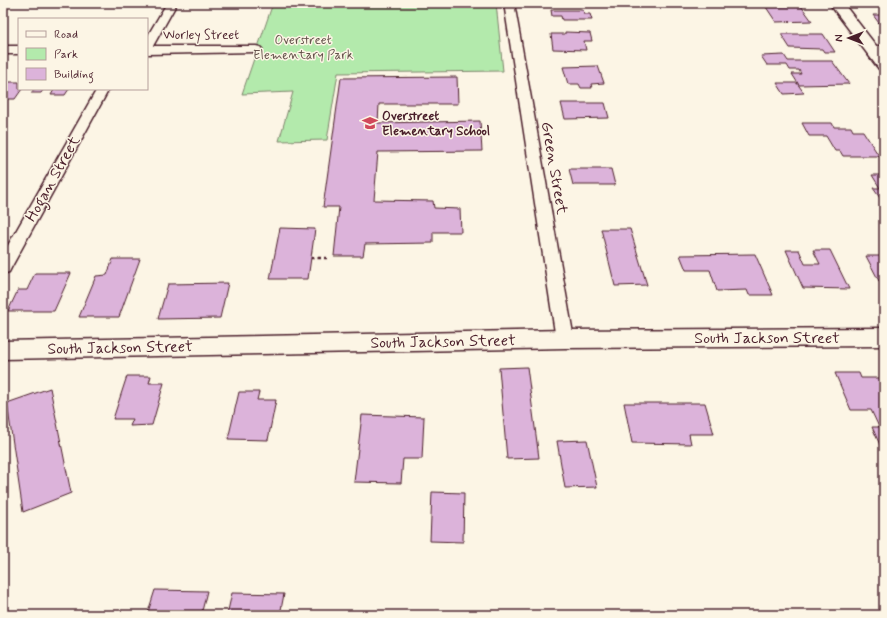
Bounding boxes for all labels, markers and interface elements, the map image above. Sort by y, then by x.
legend [18,18,148,90]
north arrow [829,18,869,58]
text: Road [54,27,78,43]
street label: Worley Street [163,27,239,44]
park label: Overstreet Elementary Park [253,32,354,64]
text: N [833,34,847,42]
text: Park [54,47,78,63]
text: Building [54,67,94,84]
place label: Overstreet Elementary School [382,108,490,140]
school or university icon: Overstreet Elementary School [361,114,379,132]
street label: Green Street [536,120,573,217]
street label: Hogan Street [21,132,86,226]
street label: South Jackson Street [694,328,840,349]
street label: South Jackson Street [370,330,516,354]
street label: South Jackson Street [47,336,193,360]

